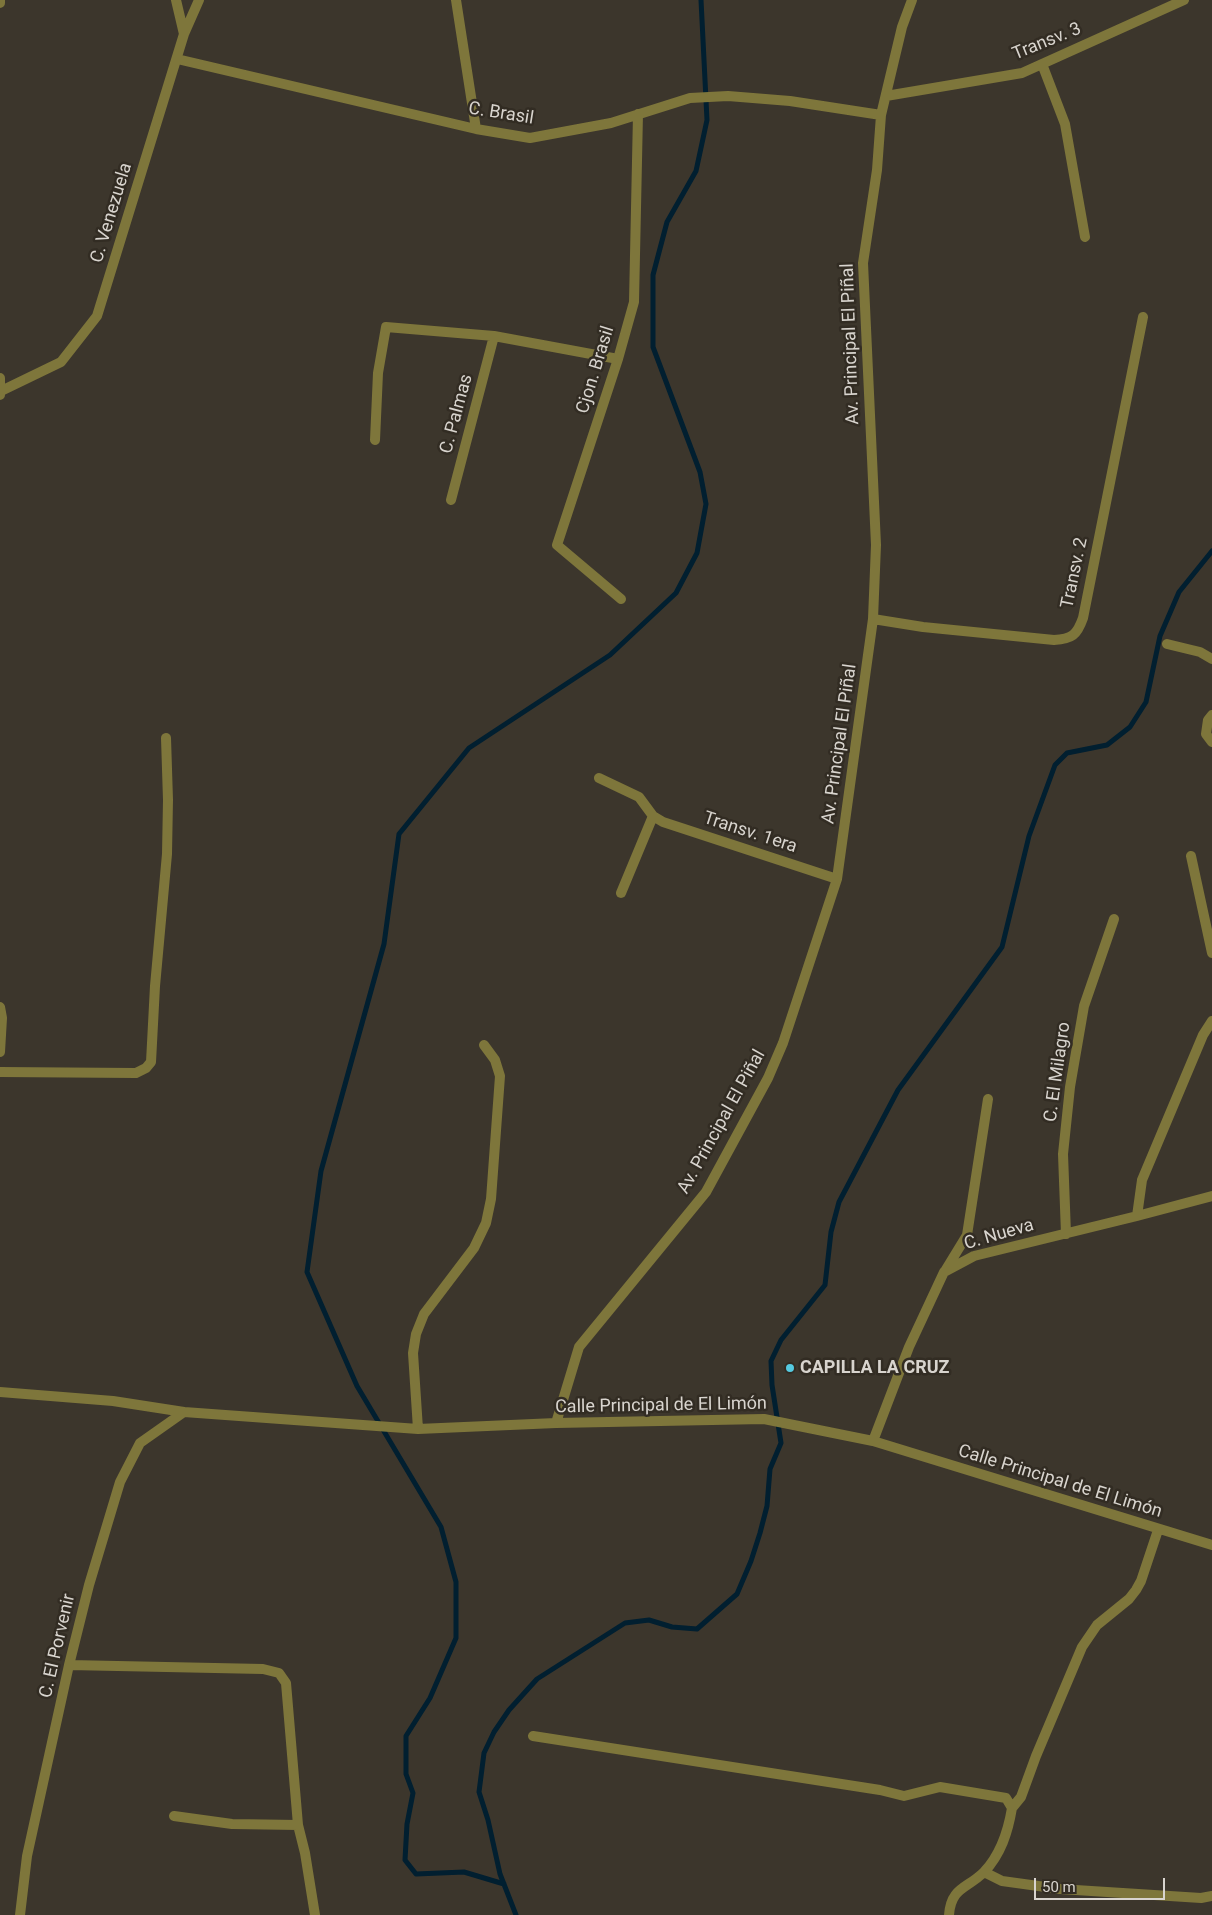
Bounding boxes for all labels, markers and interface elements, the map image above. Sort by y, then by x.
street label: Transv. 3 [1010,19,1084,65]
street label: C. Brasil [467,98,535,130]
street label: C. Venezuela [87,160,137,266]
street label: Av. Principal El Piñal [837,263,865,425]
street label: Cjon. Brasil [572,324,620,416]
street label: C. Palmas [436,372,478,456]
street label: Transv. 2 [1057,536,1093,610]
street label: Av. Principal El Piñal [818,663,862,825]
street label: Transv. 1era [701,808,799,858]
street label: C. El Milagro [1040,1021,1076,1123]
street label: Av. Principal El Piñal [673,1046,771,1198]
street label: C. Nueva [962,1215,1036,1255]
place label: CAPILLA LA CRUZ [800,1357,950,1379]
marker: CAPILLA LA CRUZ [784,1362,796,1374]
street label: Calle Principal de El Limón [555,1393,767,1419]
street label: Calle Principal de El Limón [956,1441,1164,1523]
street label: C. El Porvenir [36,1592,80,1700]
scale bar [1037,1868,1168,1900]
text: 50 m [1042,1878,1076,1896]

